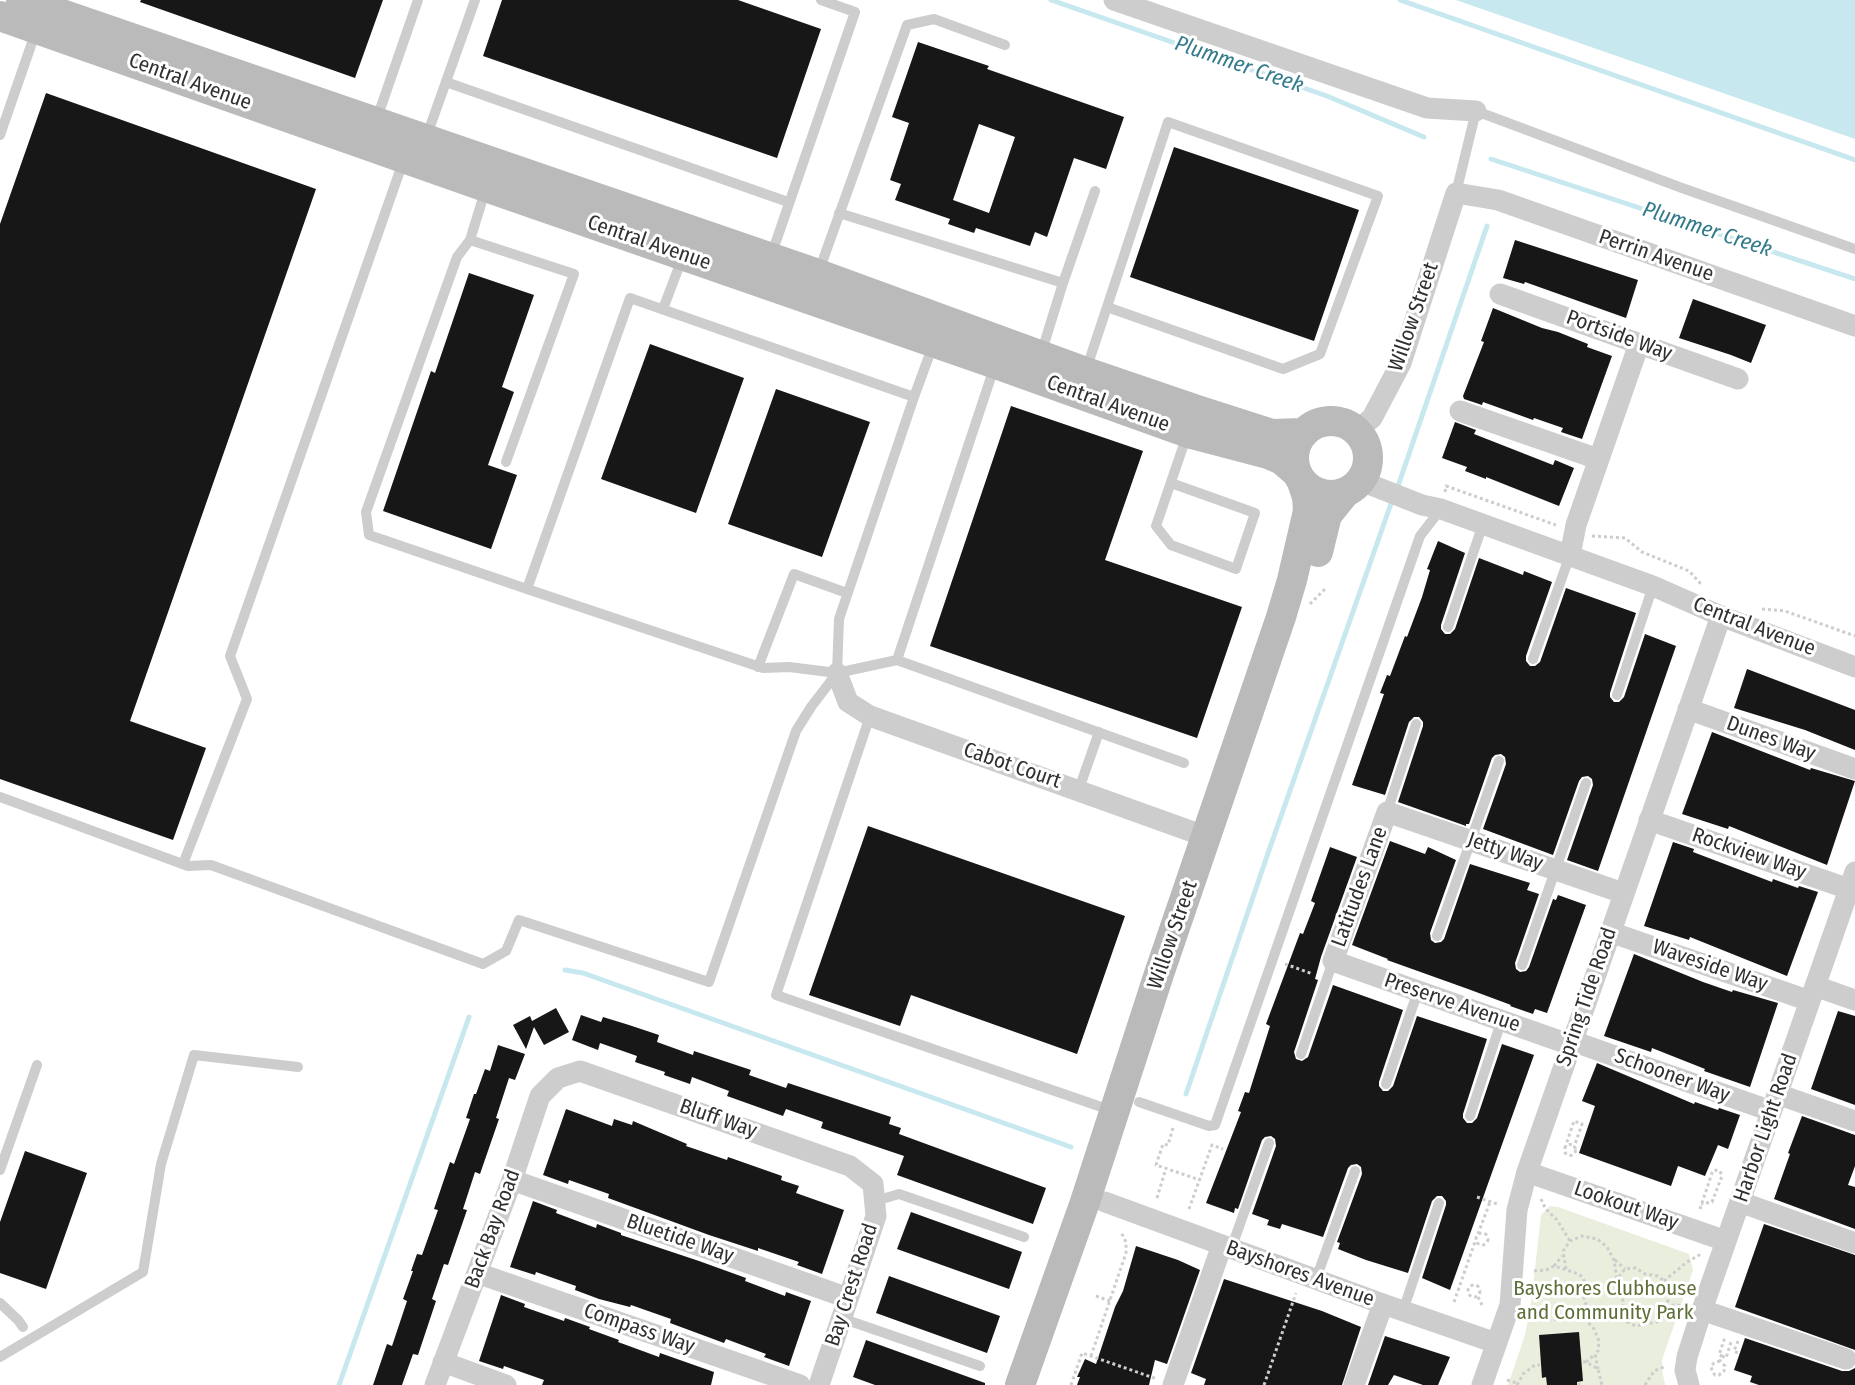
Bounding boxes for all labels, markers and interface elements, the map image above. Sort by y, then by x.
water label: Plummer Creek [1171,31,1307,99]
street label: Central Avenue [125,48,255,116]
water label: Plummer Creek [1639,197,1775,263]
street label: Central Avenue [584,210,714,276]
street label: Perrin Avenue [1595,225,1717,287]
street label: Willow Street [1384,259,1444,375]
street label: Portside Way [1563,305,1675,367]
street label: Central Avenue [1043,370,1173,438]
street label: Central Avenue [1689,592,1819,662]
street label: Dunes Way [1723,711,1819,767]
street label: Cabot Court [960,738,1064,794]
street label: Rockview Way [1689,823,1809,885]
street label: Latitudes Lane [1327,824,1393,950]
street label: Jetty Way [1464,827,1546,877]
street label: Willow Street [1143,877,1203,993]
street label: Spring Tide Road [1551,924,1623,1070]
street label: Waveside Way [1649,935,1771,997]
street label: Preserve Avenue [1381,968,1523,1038]
street label: Schooner Way [1611,1044,1733,1108]
street label: Harbor Light Road [1729,1050,1803,1206]
street label: Bluff Way [676,1094,760,1144]
street label: Back Bay Road [460,1166,526,1292]
street label: Lookout Way [1570,1176,1682,1236]
street label: Bluetide Way [623,1209,737,1269]
street label: Bay Crest Road [820,1220,884,1350]
street label: Bayshores Avenue [1222,1236,1378,1312]
park label: Bayshores Clubhouse and Community Park [1513,1276,1697,1326]
street label: Compass Way [580,1298,698,1360]

